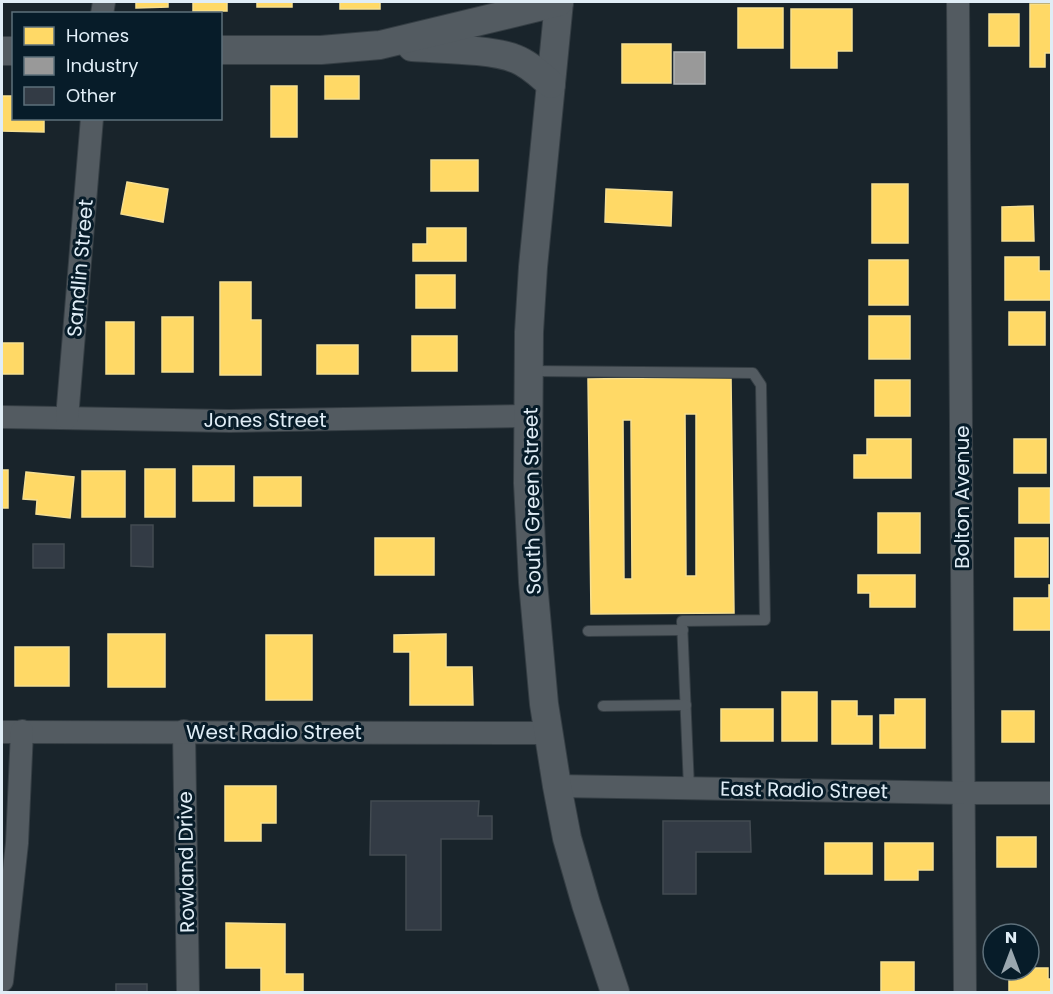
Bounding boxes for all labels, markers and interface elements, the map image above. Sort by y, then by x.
legend [12,12,222,120]
text: Homes [66,23,129,48]
text: Industry [66,53,138,78]
text: Other [66,83,116,108]
street label: Sandlin Street [60,198,100,338]
street label: Jones Street [204,406,326,434]
street label: South Green Street [516,407,548,595]
street label: Bolton Avenue [948,425,976,569]
street label: West Radio Street [186,718,362,746]
street label: East Radio Street [720,775,888,805]
street label: Rowland Drive [171,791,201,933]
north arrow [981,922,1041,982]
text: N [1005,926,1017,949]

